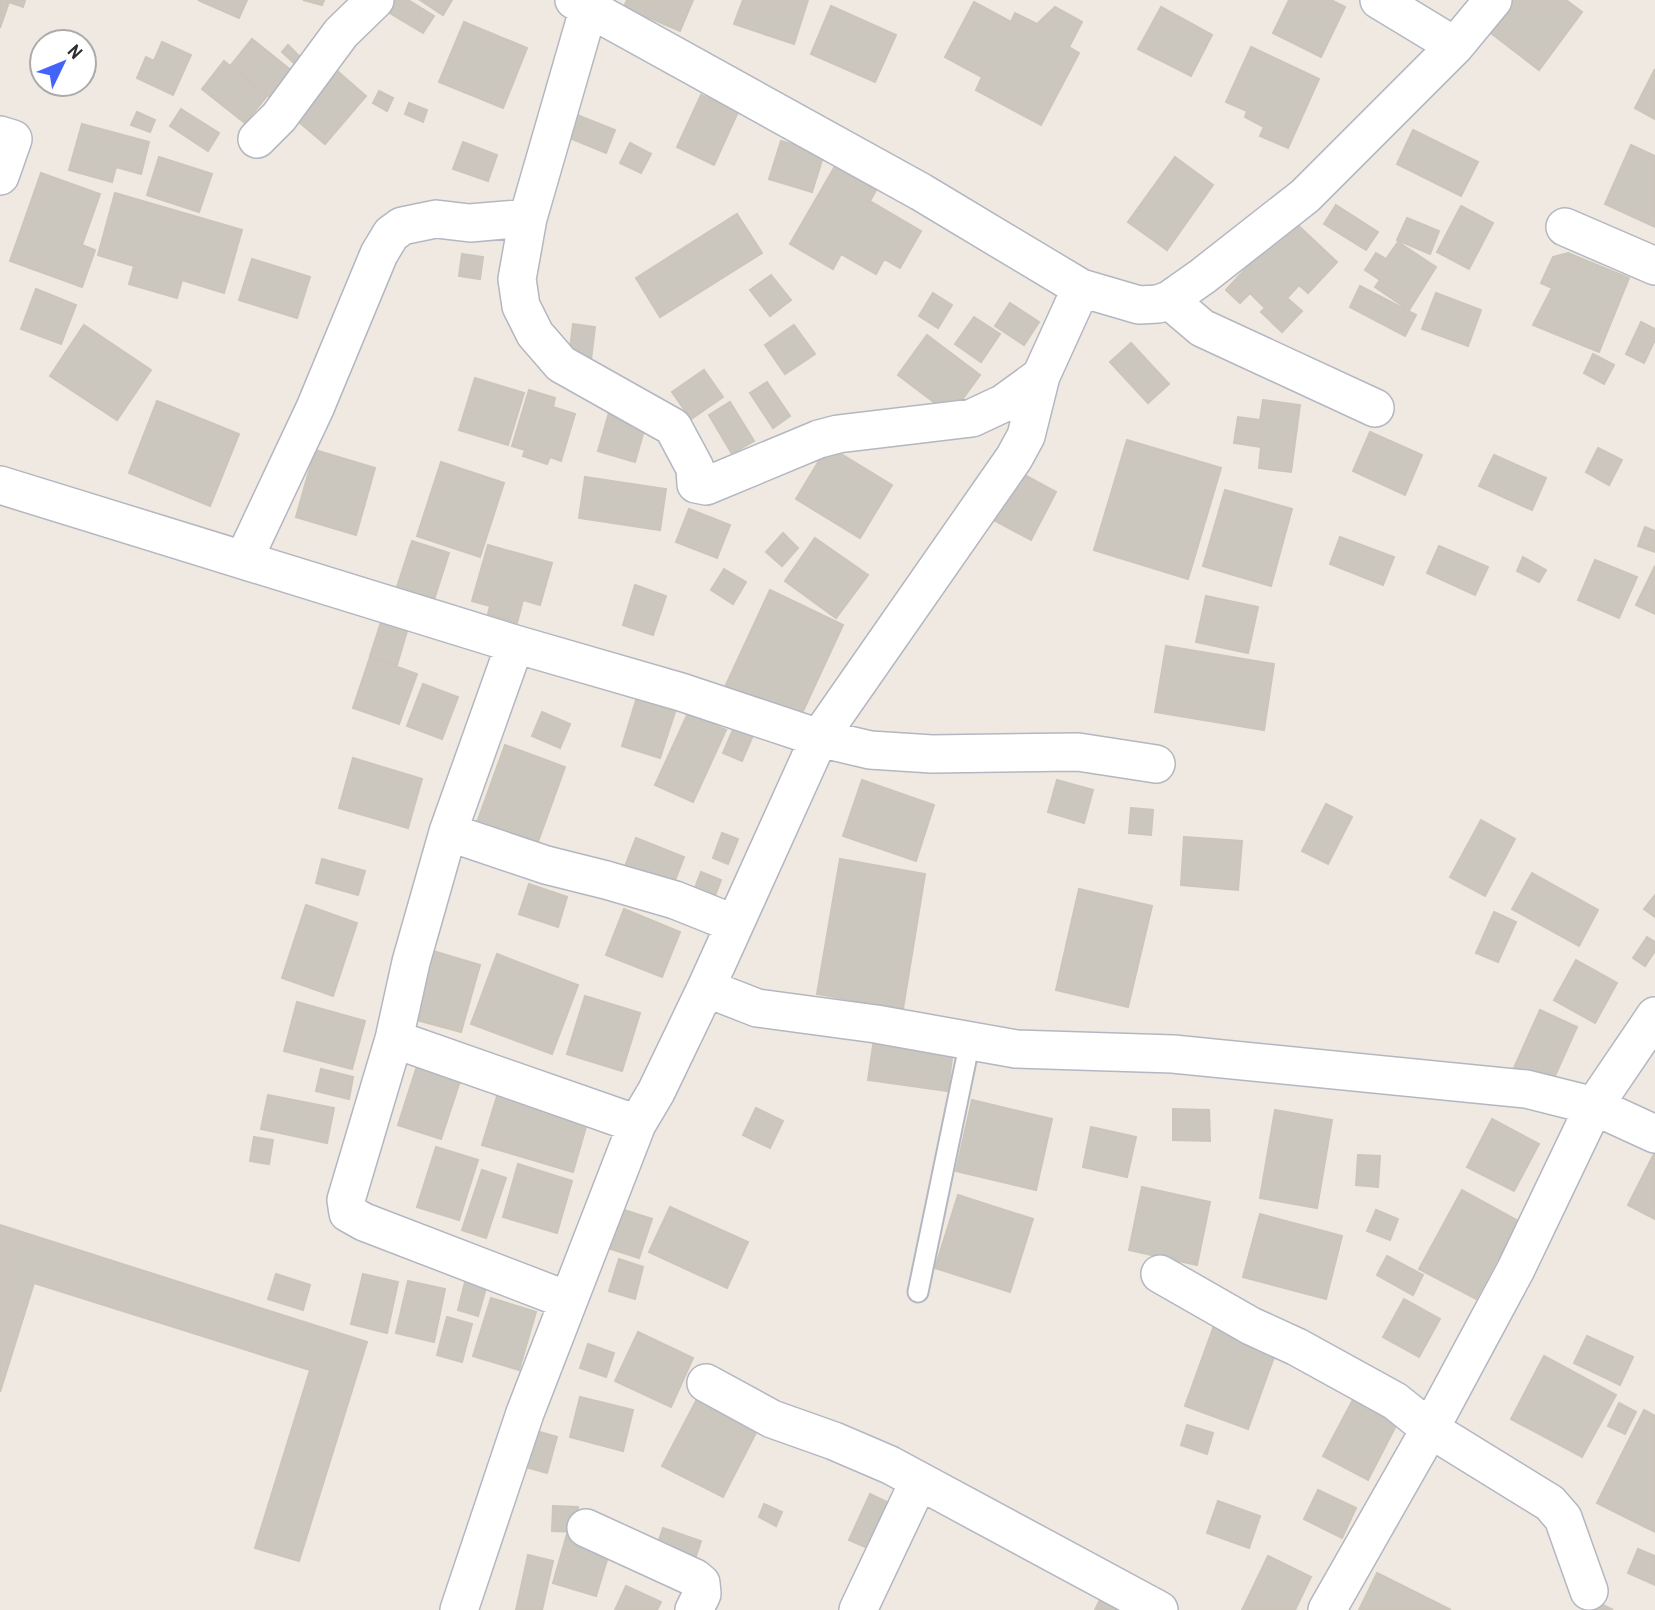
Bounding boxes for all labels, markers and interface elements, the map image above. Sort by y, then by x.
north arrow [28,28,98,98]
text: N [62,38,89,64]

